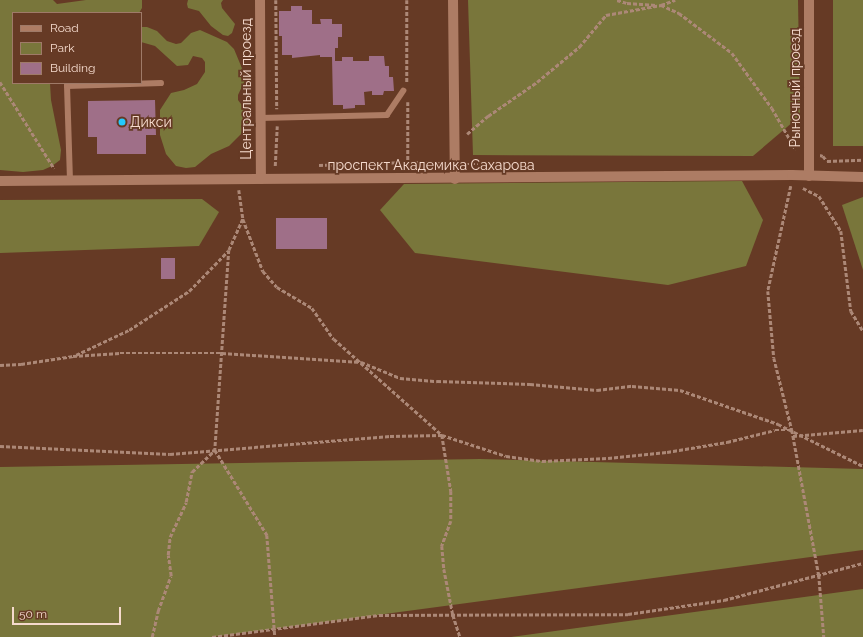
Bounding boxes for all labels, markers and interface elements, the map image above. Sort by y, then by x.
legend [12,12,142,84]
street label: Центральный проезд [238,18,254,160]
text: Road [50,21,79,35]
street label: Рыночный проезд [787,28,803,148]
text: Park [50,41,75,55]
text: Building [50,61,96,75]
place label: Дикси [130,114,172,130]
marker: Дикси [117,117,127,127]
street label: проспект Академика Сахарова [327,157,535,173]
scale bar [14,599,123,625]
text: 50 m [19,607,47,621]

